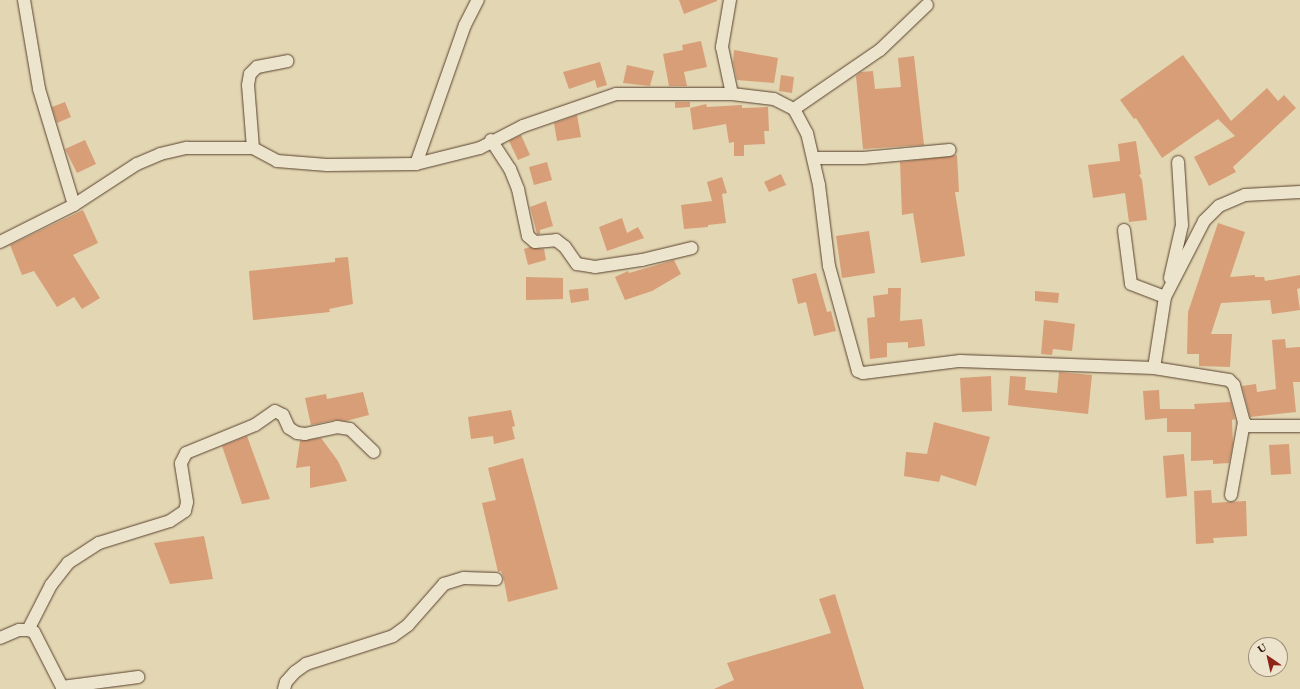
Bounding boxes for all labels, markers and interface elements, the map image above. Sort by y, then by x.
north arrow [1248,637,1288,677]
text: U [1255,640,1269,656]

